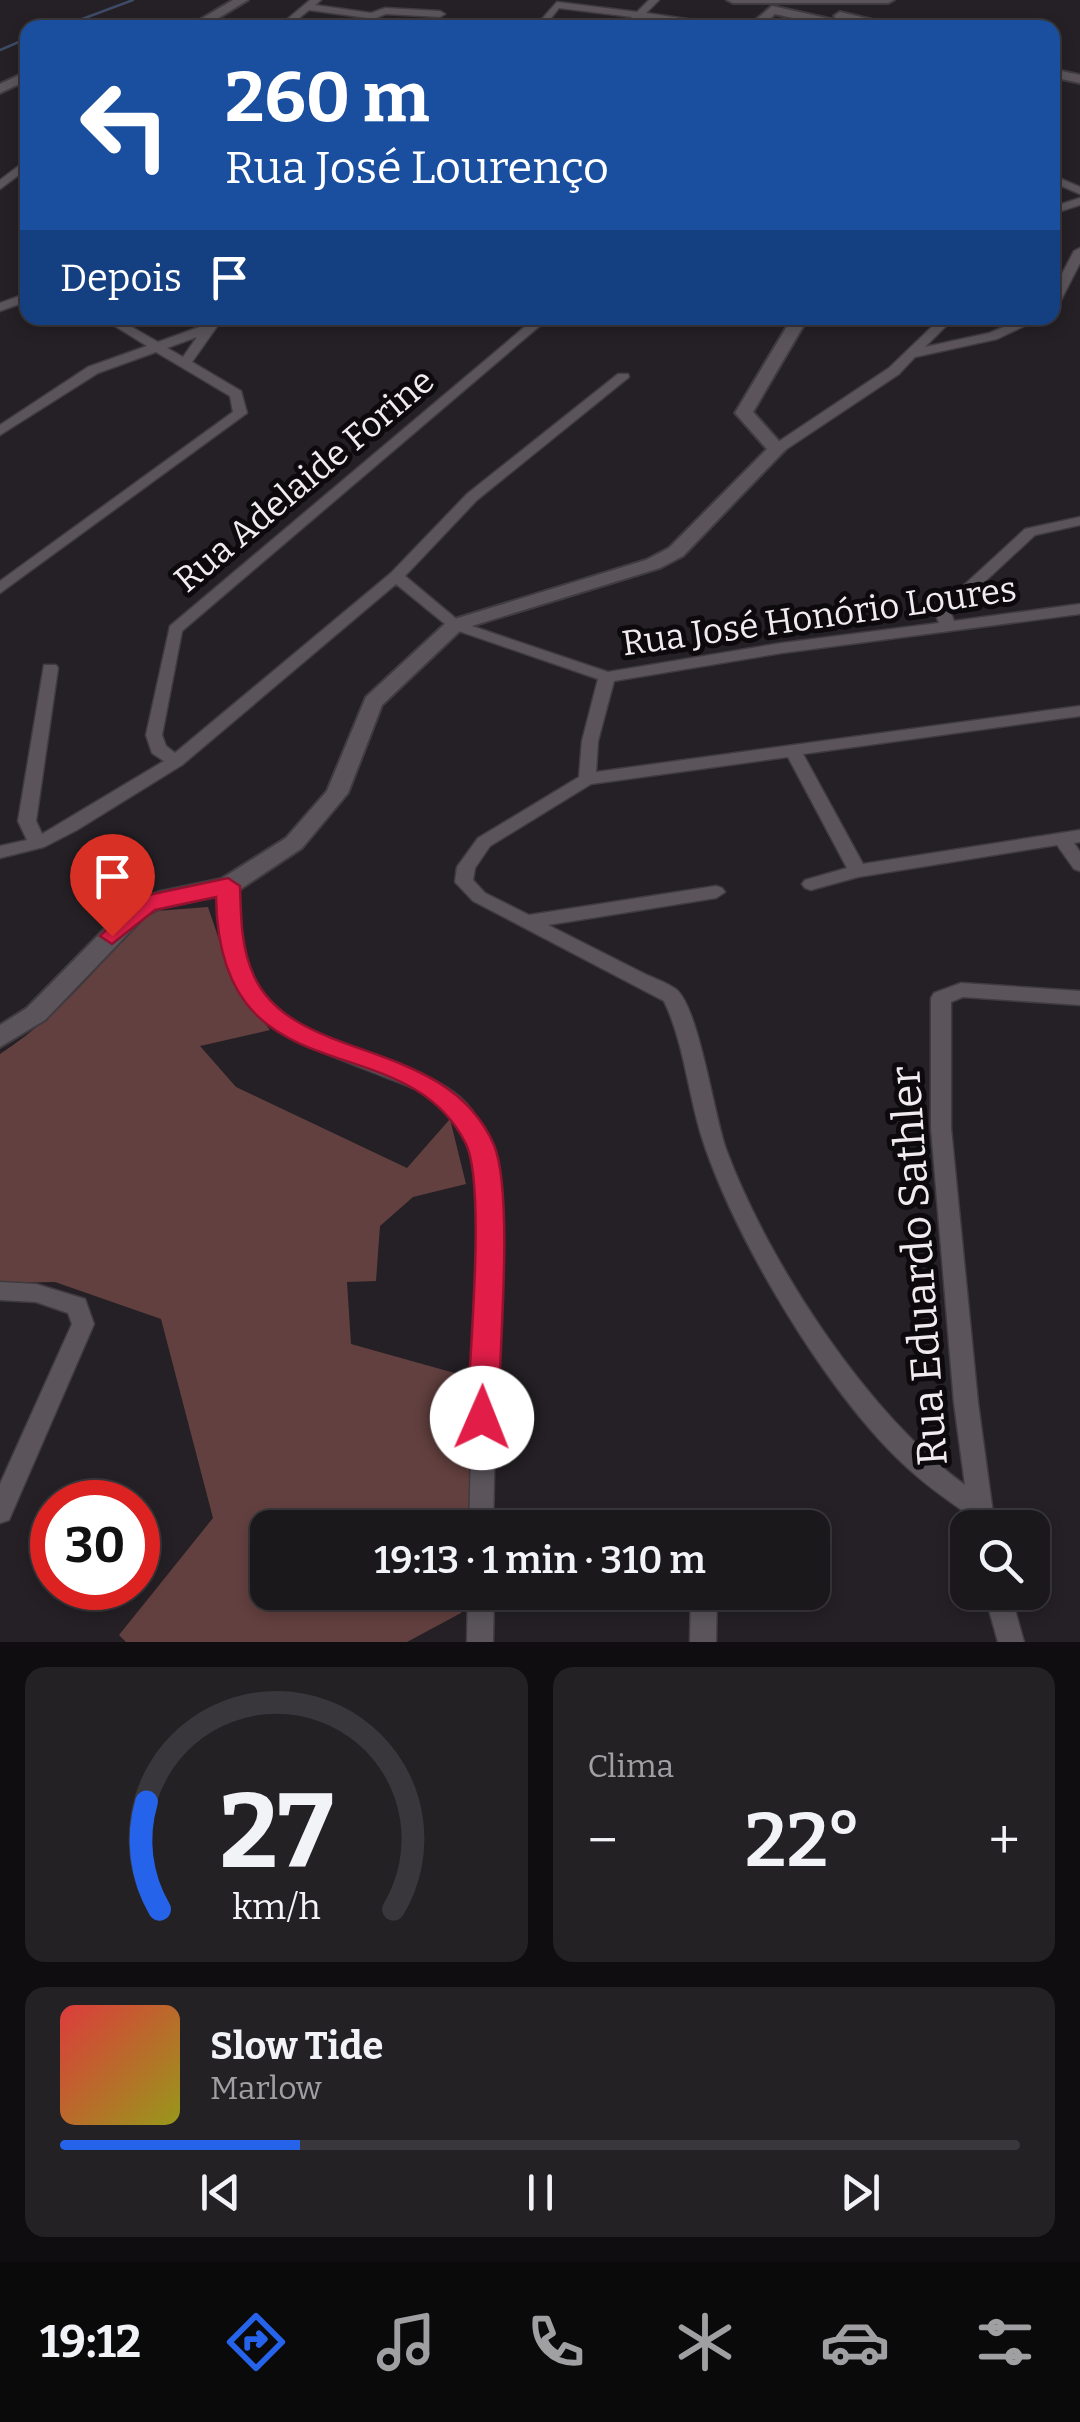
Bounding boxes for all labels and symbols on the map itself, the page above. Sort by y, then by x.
street label: Rua Adelaide Forine [166,359,442,601]
street label: Rua José Honório Loures [619,568,1019,664]
pin [70,834,155,937]
street label: Rua Eduardo Sathler [880,1064,958,1468]
position arrow [430,1366,534,1470]
speed limit sign: 30 [30,1480,160,1610]

